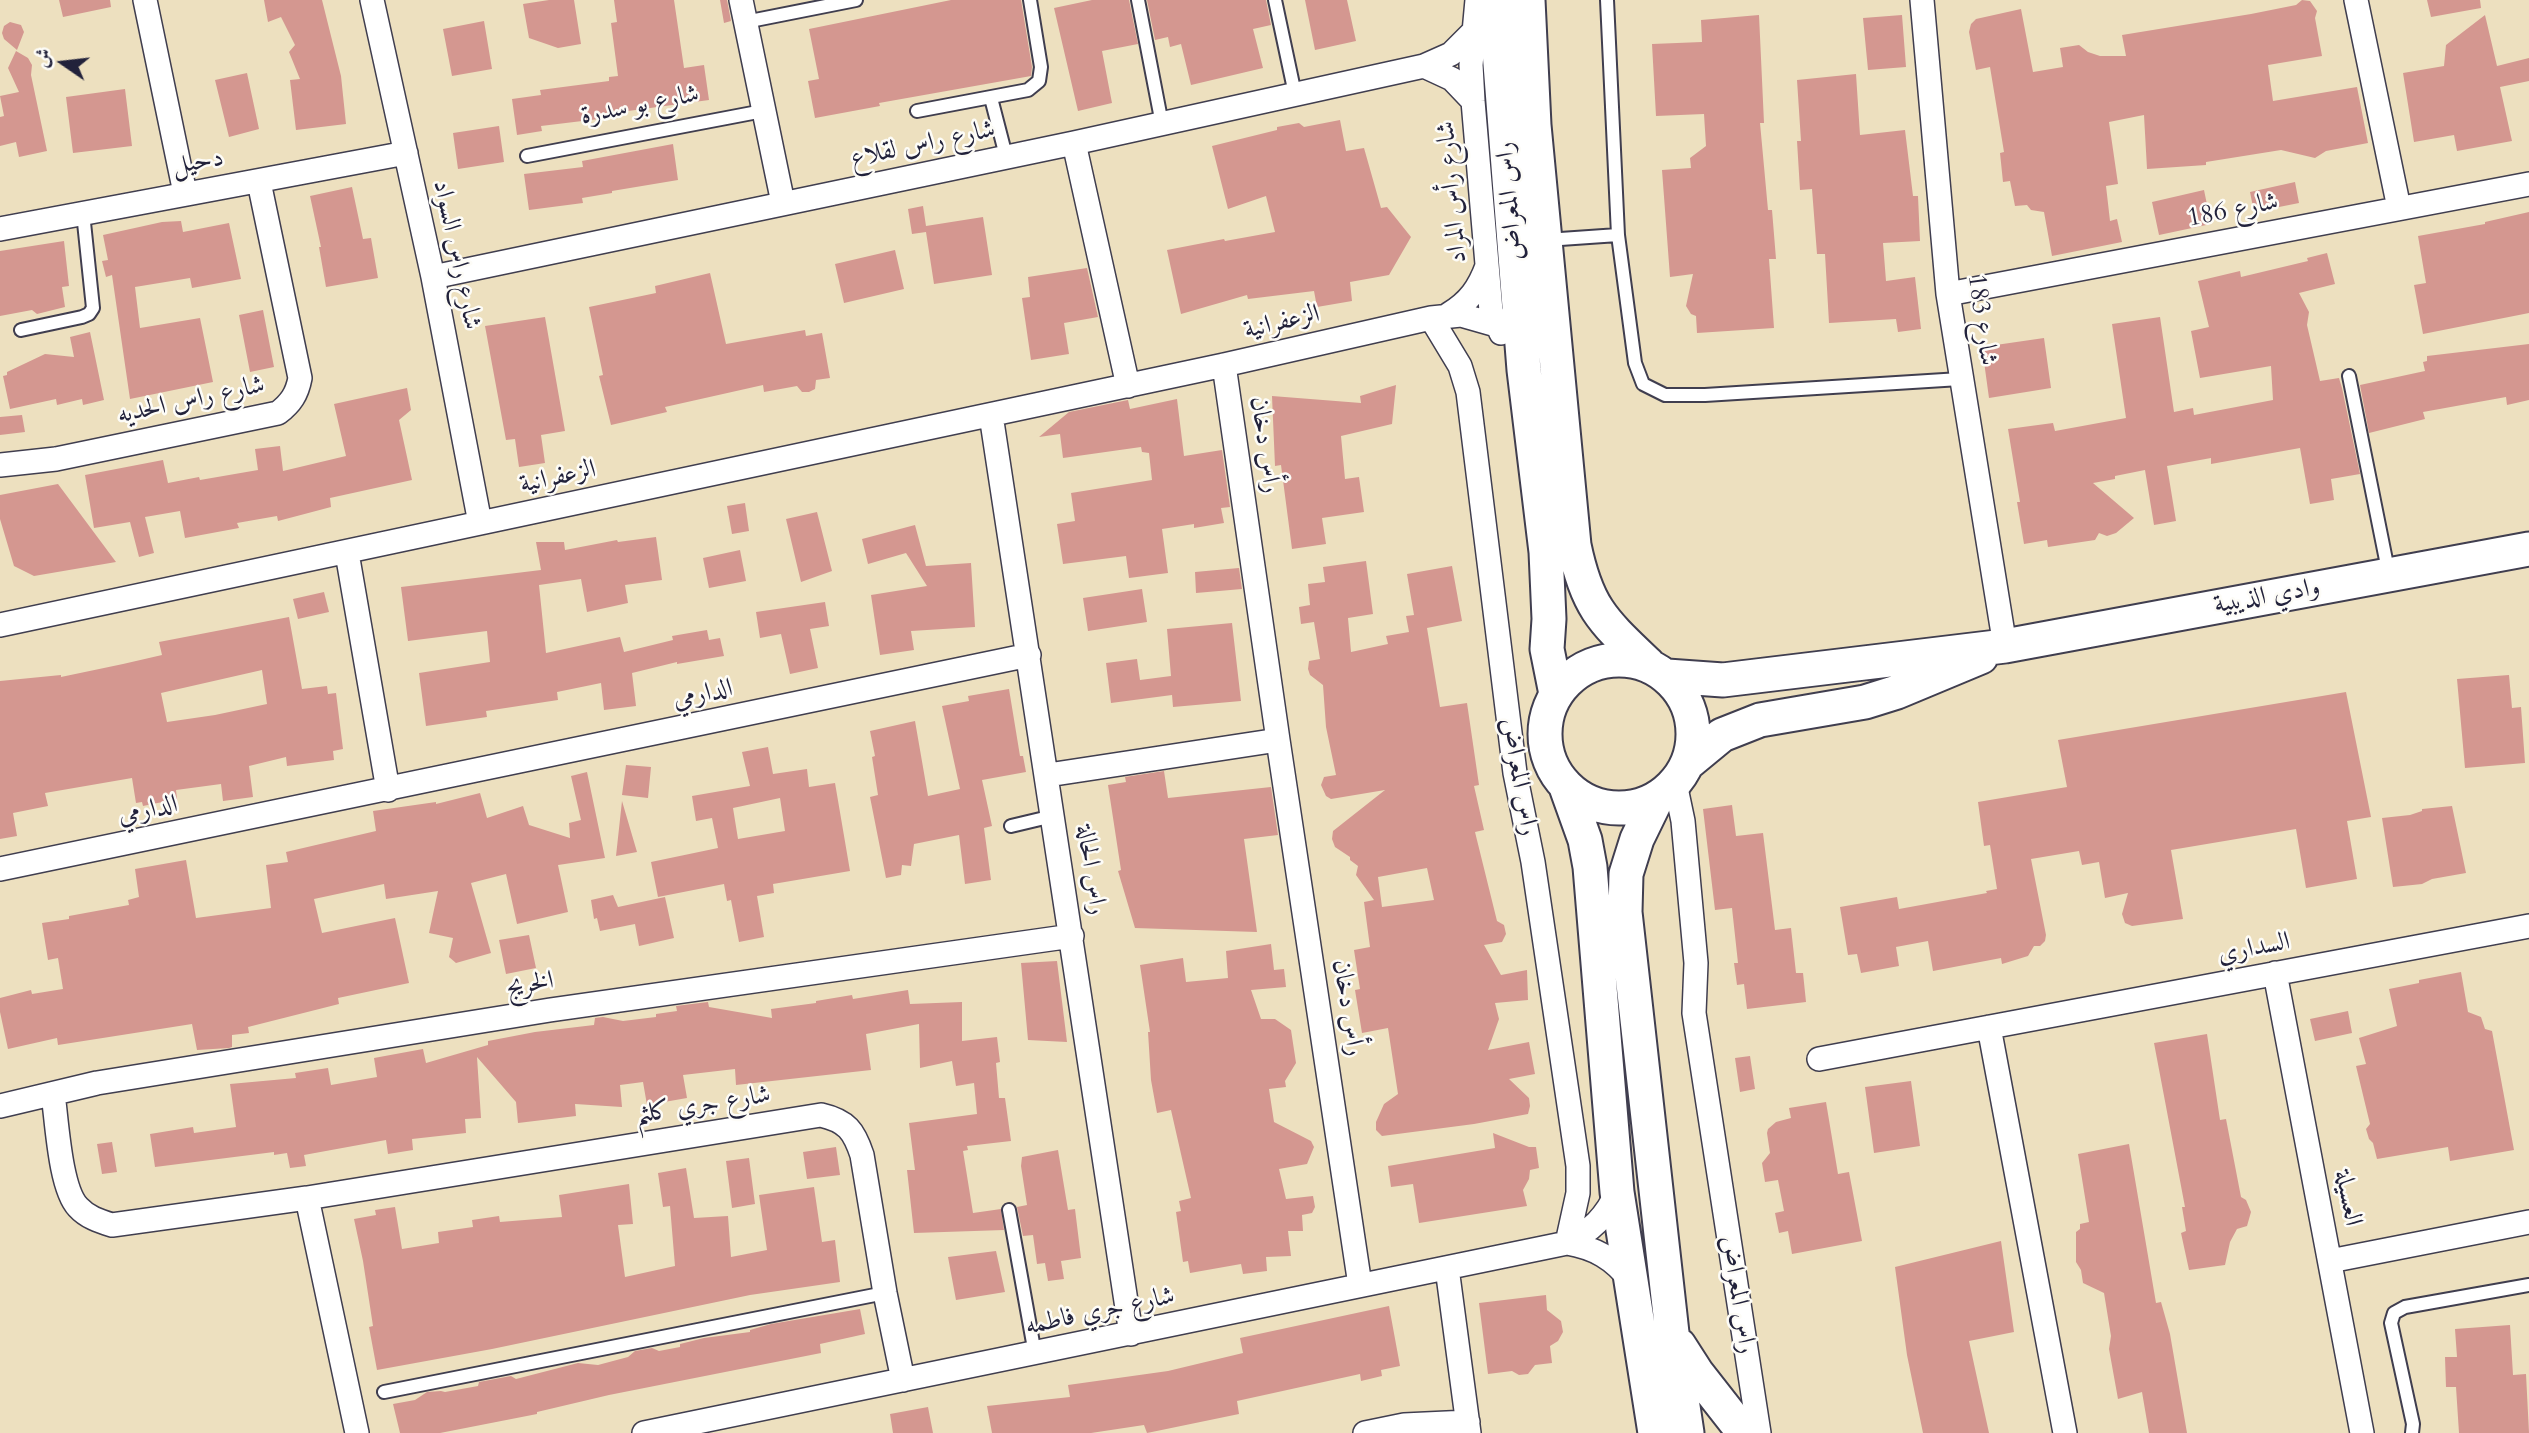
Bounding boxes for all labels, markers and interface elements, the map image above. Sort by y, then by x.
north arrow [28,28,98,98]
text: ش [28,46,58,70]
street label: شارع بو سدرة [578,79,702,133]
street label: شارع راس لقلاع [848,114,998,176]
street label: شارع رأس المراد [1431,120,1475,264]
street label: راس المعراض [1490,140,1532,262]
street label: دحيل [170,143,226,183]
street label: شارع راس السواد [425,177,487,333]
street label: شارع 186 [2185,187,2281,235]
street label: شارع 183 [1959,272,2003,368]
street label: الزعفرانية [1241,299,1323,347]
street label: شارع راس الحديه [114,370,268,432]
street label: رأس دخان [1242,395,1286,495]
street label: الزعفرانية [517,455,599,501]
street label: وادي الذيبية [2211,572,2323,622]
street label: الدارمي [670,673,736,717]
street label: راس المعراض [1492,716,1544,838]
street label: الدارمي [115,789,181,833]
street label: راس الحالة [1067,823,1113,917]
street label: السداري [2215,927,2293,971]
street label: رأس دخان [1324,957,1370,1059]
street label: الخريج [504,966,556,1004]
street label: شارع جري كلثم [633,1080,773,1132]
street label: العسيلة [2326,1167,2368,1229]
street label: راس المعراض [1712,1234,1762,1356]
street label: شارع جري فاطمه [1022,1281,1178,1343]

